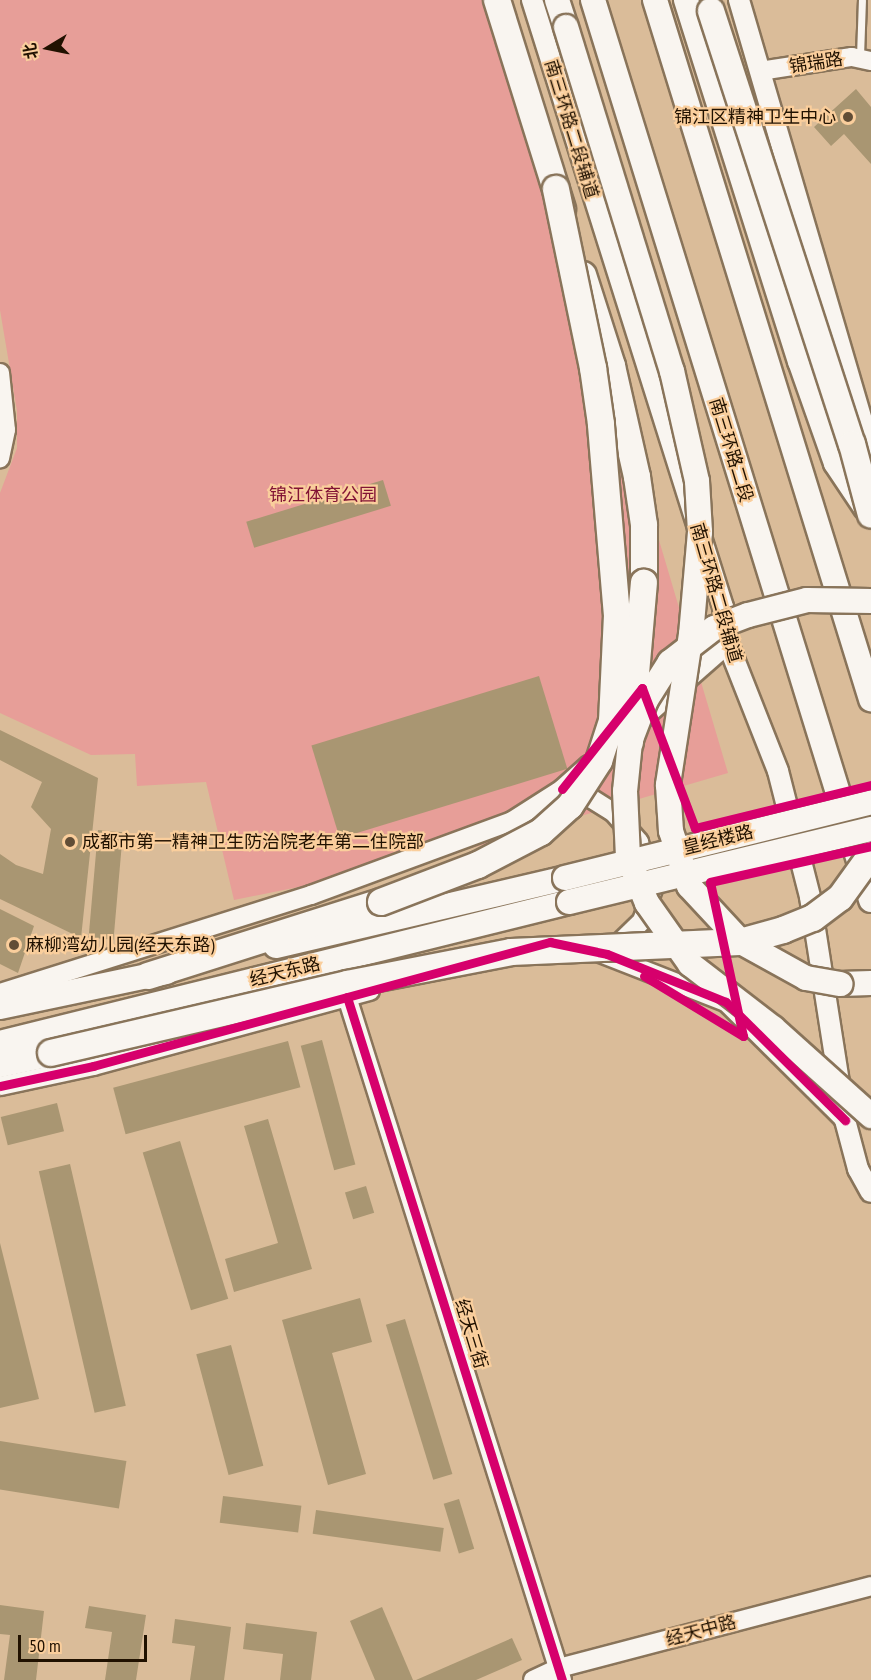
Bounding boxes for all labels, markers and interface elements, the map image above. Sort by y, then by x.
north arrow [18,18,78,78]
text: 北 [19,42,42,61]
street label: 锦瑞路 [788,48,844,78]
street label: 南三环路二段辅道 [540,57,602,201]
place label: 锦江区精神卫生中心 [674,106,836,128]
marker: 锦江区精神卫生中心 [841,110,855,124]
street label: 南三环路二段 [705,395,757,505]
park label: 锦江体育公园 [269,484,377,506]
street label: 南三环路二段辅道 [686,521,746,665]
street label: 皇经楼路 [680,821,756,859]
place label: 成都市第一精神卫生防治院老年第二住院部 [82,831,424,853]
marker: 成都市第一精神卫生防治院老年第二住院部 [63,835,77,849]
place label: 麻柳湾幼儿园(经天东路) [26,934,214,956]
marker: 麻柳湾幼儿园(经天东路) [7,938,21,952]
street label: 经天东路 [247,953,323,991]
street label: 经天三街 [450,1296,492,1372]
street label: 经天中路 [663,1611,739,1651]
scale bar [21,1623,150,1661]
text: 50 m [29,1634,61,1657]

